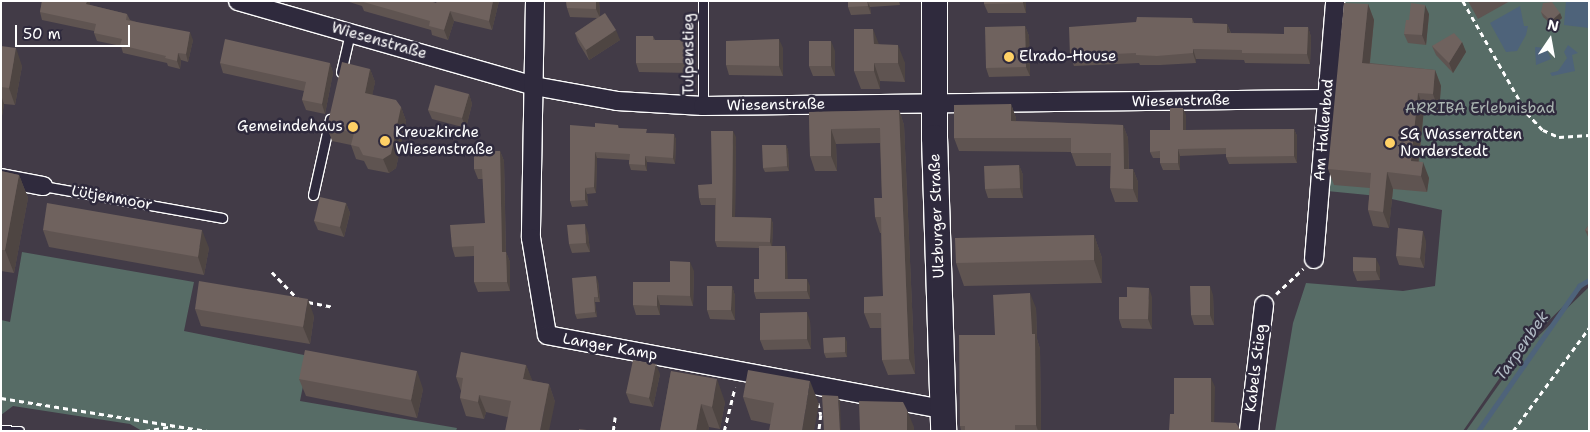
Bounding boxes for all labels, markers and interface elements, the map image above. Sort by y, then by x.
street label: Tulpenstieg [680,13,698,95]
scale bar [18,15,132,47]
north arrow [1525,15,1575,65]
text: N [1546,15,1560,35]
street label: Wiesenstraße [329,19,429,63]
text: 50 m [23,24,61,44]
place label: Elrado-House [1019,48,1116,66]
marker: Elrado-House [1003,51,1015,63]
street label: Am Hallenbad [1311,78,1337,182]
street label: Wiesenstraße [1132,91,1230,111]
street label: Wiesenstraße [727,95,825,115]
park label: ARRIBA Erlebnisbad [1405,100,1555,118]
place label: Gemeindehaus [237,118,343,136]
marker: Gemeindehaus [347,121,359,133]
place label: Kreuzkirche Wiesenstraße [395,123,494,158]
place label: SG Wasserratten Norderstedt [1400,125,1522,160]
marker: Kreuzkirche Wiesenstraße [379,135,391,147]
marker: SG Wasserratten Norderstedt [1384,137,1396,149]
street label: Ulzburger Straße [926,153,948,279]
street label: Lütjenmoor [70,182,154,214]
water label: Tarpenbek [1491,307,1553,385]
street label: Kabels Stieg [1242,323,1270,413]
street label: Langer Kamp [561,330,659,364]

